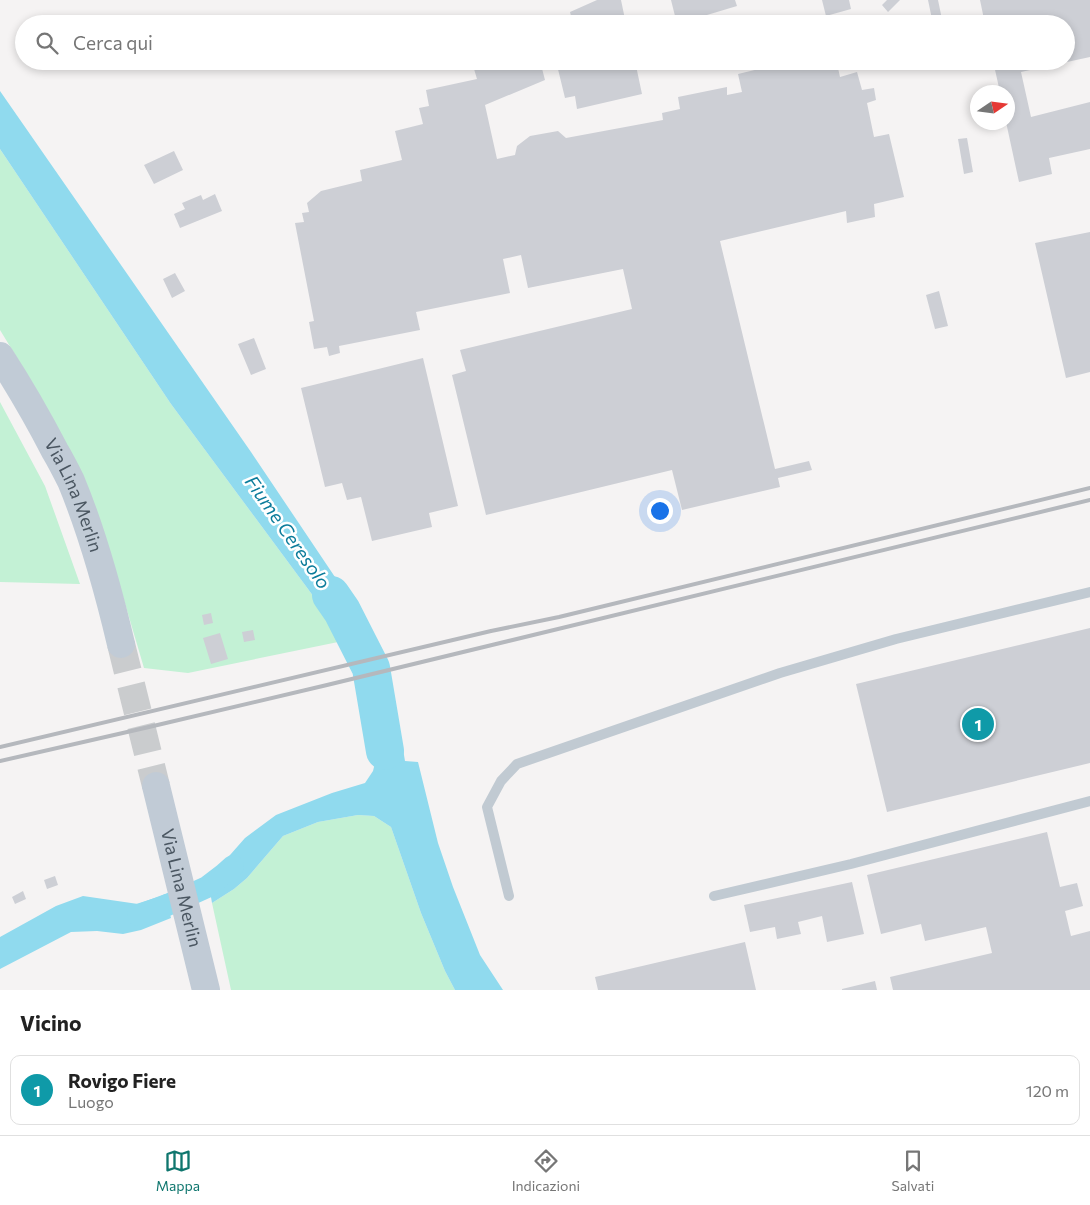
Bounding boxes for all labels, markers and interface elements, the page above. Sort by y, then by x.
search box [15,15,1075,70]
icon: search [33,29,61,57]
text: Cerca qui [73,31,153,54]
north arrow [970,85,1015,130]
street label: Via Lina Merlin [40,434,108,555]
water label: Fiume Ceresolo [241,471,336,593]
your location [647,498,673,524]
pin: 1 [962,705,994,743]
street label: Via Lina Merlin [157,826,207,949]
text: Vicino [20,1010,81,1035]
text: Rovigo Fiere [68,1069,176,1092]
text: 1 [33,1081,41,1100]
text: 120 m [1026,1081,1069,1100]
text: Luogo [68,1092,114,1111]
tab: Mappa [156,1147,200,1194]
tab: Indicazioni [512,1147,580,1194]
tab: Salvati [891,1147,934,1194]

